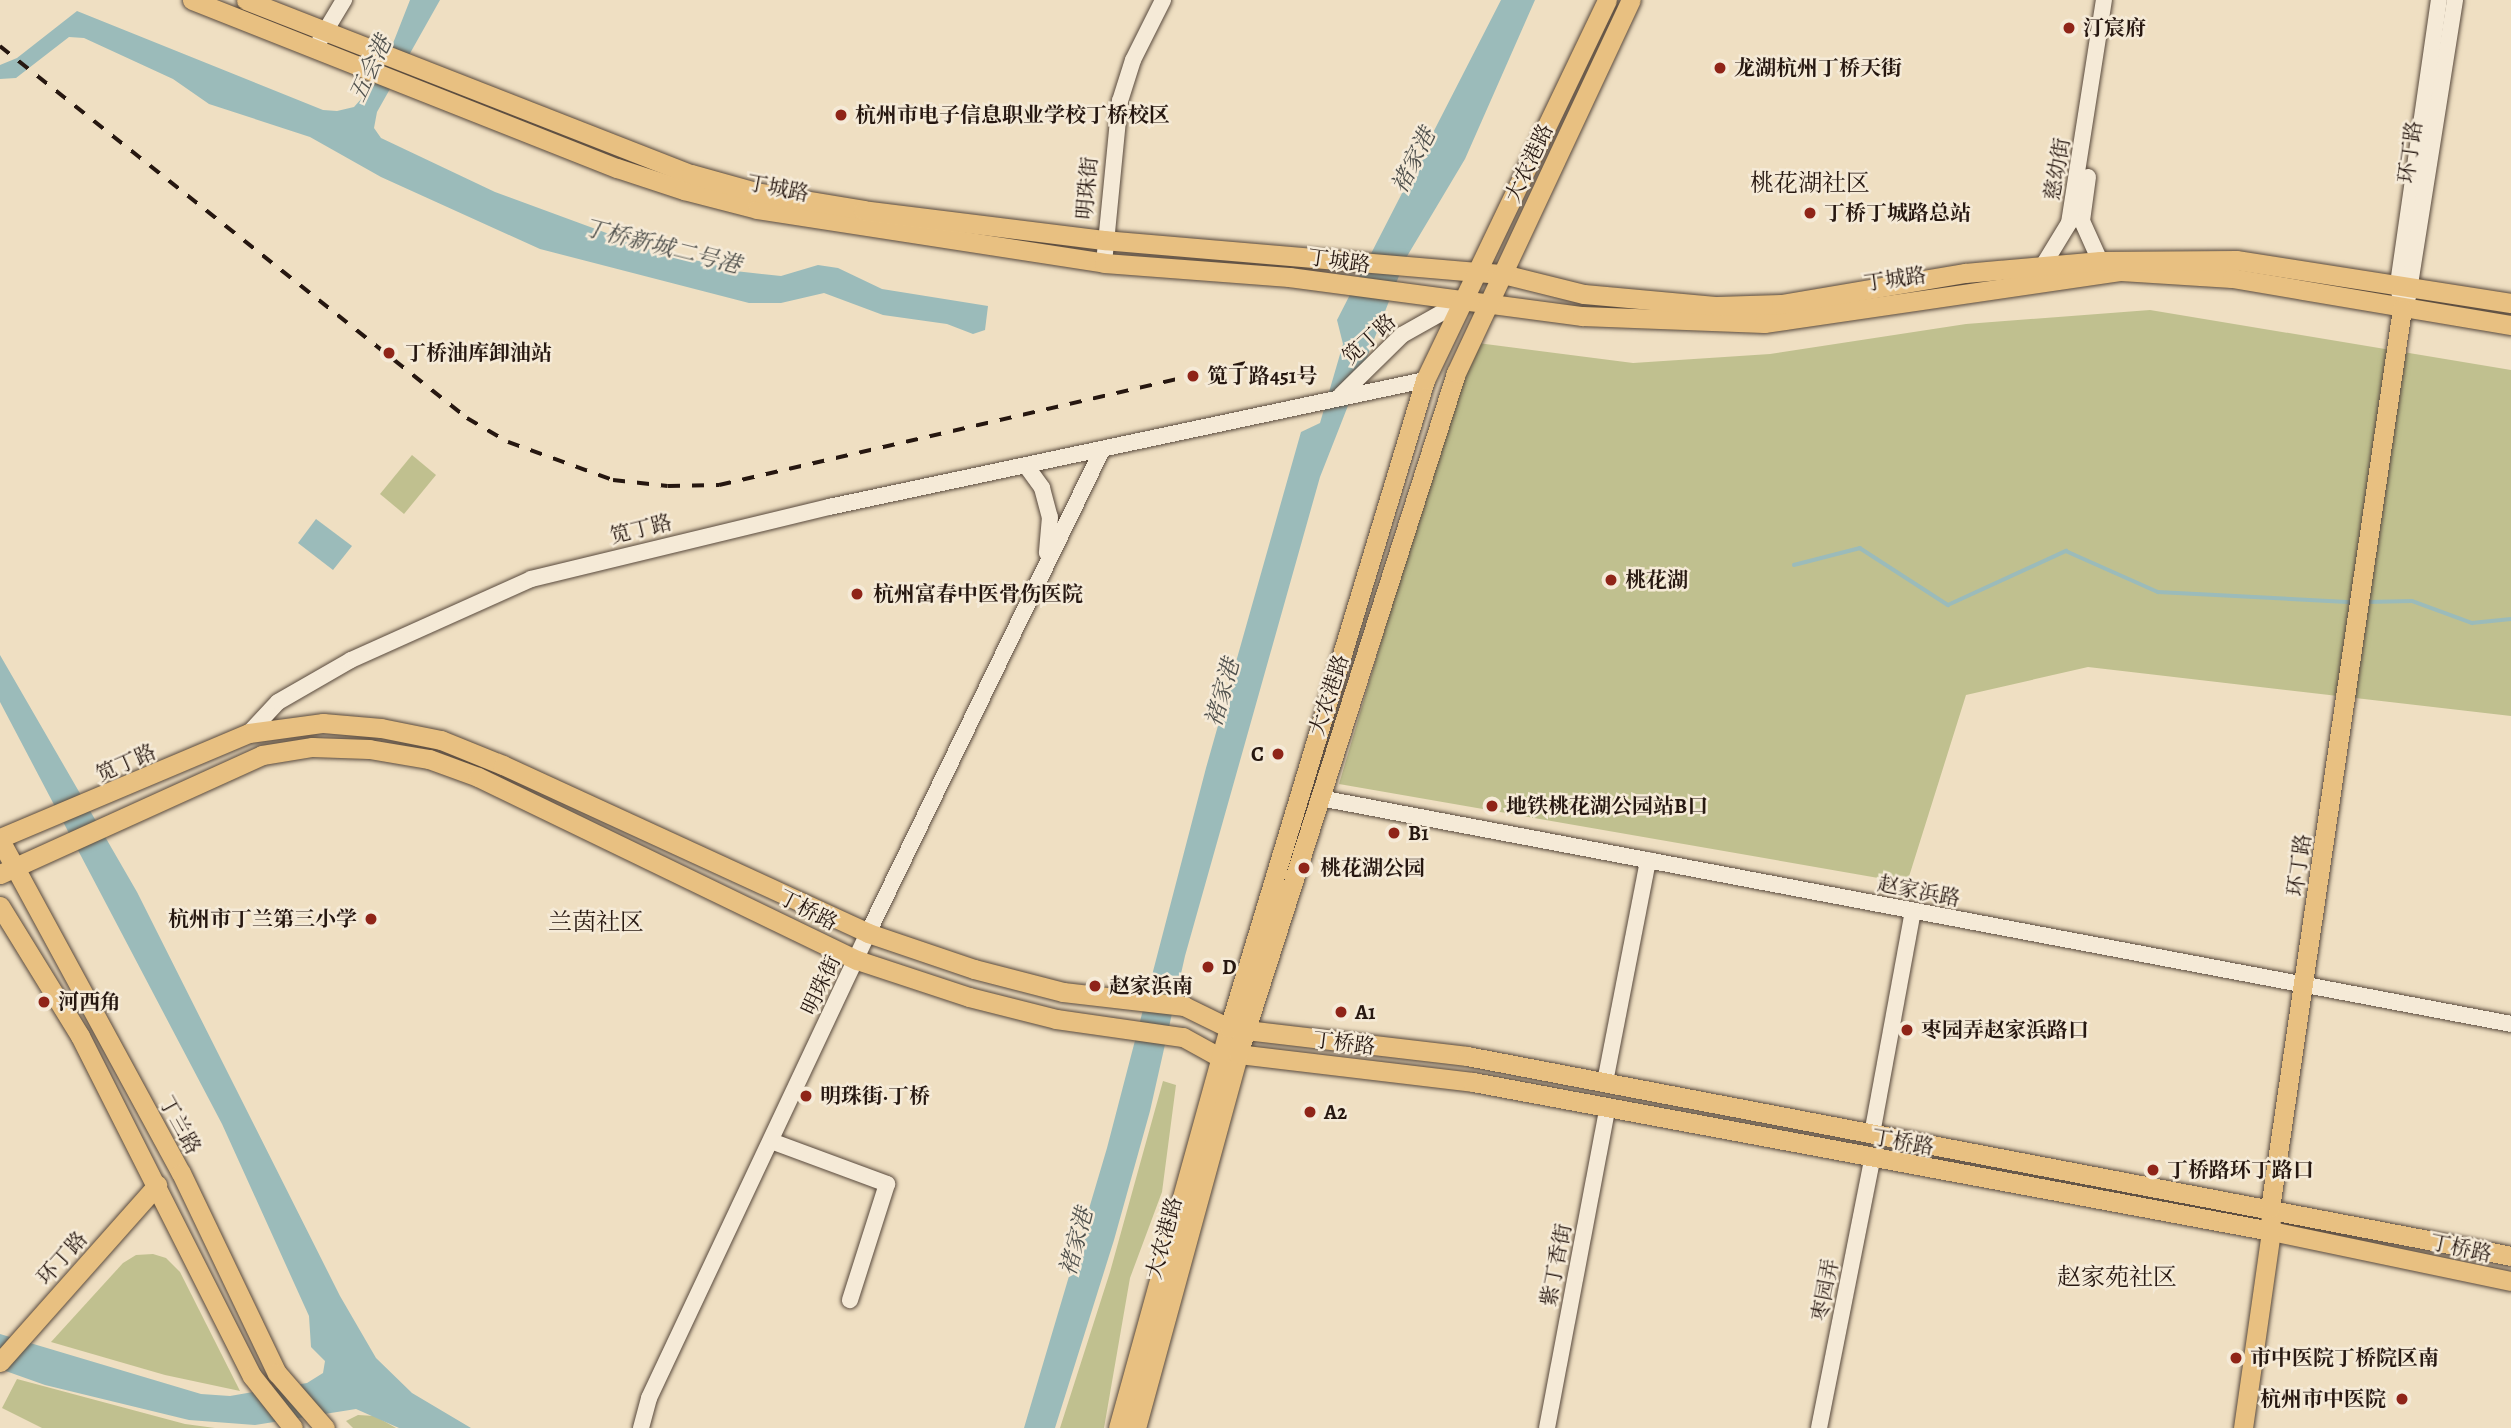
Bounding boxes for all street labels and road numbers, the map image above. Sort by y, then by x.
street label: 环丁路 [2393,119,2427,185]
street label: 大农港路 [1500,120,1558,206]
street label: 慈幼街 [2039,136,2075,202]
street label: 明珠街 [1072,156,1102,220]
street label: 丁城路 [745,170,811,206]
street label: 丁城路 [1306,244,1372,278]
street label: 丁城路 [1862,262,1928,296]
street label: 笕丁路 [1337,309,1401,369]
street label: 笕丁路 [607,509,675,549]
street label: 大农港路 [1304,651,1354,739]
street label: 笕丁路 [92,739,160,787]
street label: 环丁路 [2282,832,2316,898]
street label: 赵家浜路 [1875,871,1963,911]
street label: 丁桥路 [774,884,842,936]
street label: 明珠街 [796,951,846,1019]
street label: 丁桥路 [1311,1027,1377,1059]
street label: 丁兰路 [154,1091,206,1159]
street label: 丁桥路 [1870,1124,1936,1160]
street label: 大农港路 [1141,1194,1187,1282]
street label: 紫丁香街 [1536,1221,1576,1309]
street label: 环丁路 [32,1226,92,1290]
street label: 丁桥路 [2428,1229,2494,1267]
street label: 枣园弄 [1807,1257,1843,1323]

